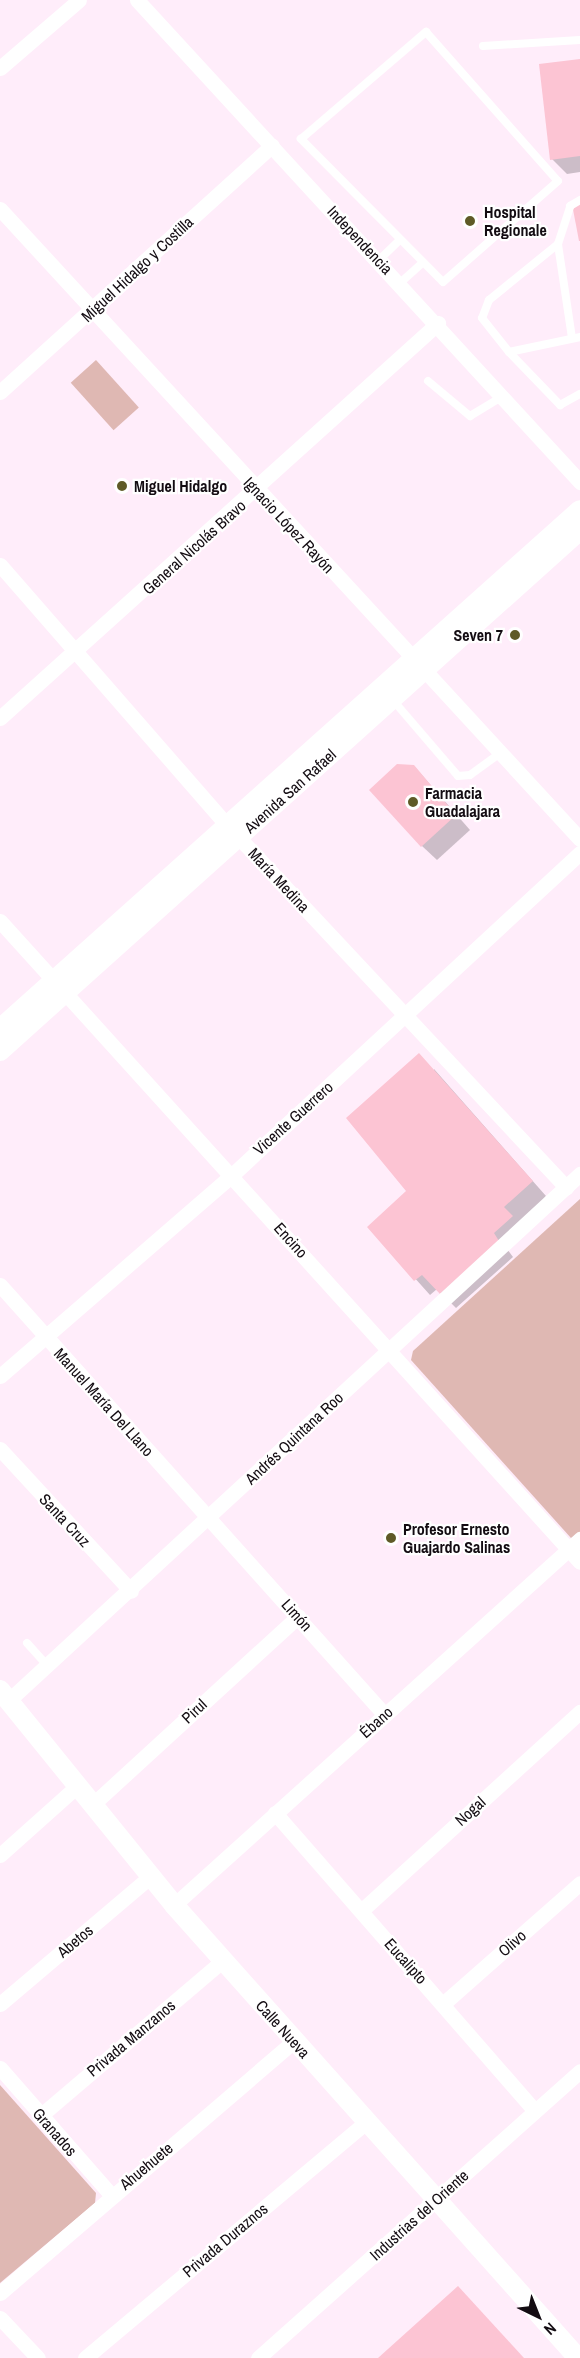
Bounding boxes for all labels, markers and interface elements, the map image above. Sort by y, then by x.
street label: Independencia [323,202,397,278]
place label: Hospital Regionale [484,202,547,240]
street label: Miguel Hidalgo y Costilla [77,212,197,326]
marker: Hospital Regionale [461,212,479,230]
street label: Ignacio López Rayón [240,473,338,577]
place label: Miguel Hidalgo [134,476,227,496]
marker: Miguel Hidalgo [115,479,129,493]
street label: General Nicolás Bravo [139,496,249,598]
place label: Seven 7 [453,625,503,645]
marker: Seven 7 [508,628,522,642]
street label: Avenida San Rafael [240,745,340,837]
place label: Farmacia Guadalajara [425,783,500,821]
marker: Farmacia Guadalajara [406,795,420,809]
street label: María Medina [244,844,314,916]
street label: Vicente Guerrero [249,1077,337,1159]
street label: Encino [270,1218,312,1262]
street label: Manuel María Del Llano [50,1344,158,1460]
street label: Andrés Quintana Roo [241,1388,347,1488]
street label: Santa Cruz [36,1489,94,1551]
place label: Profesor Ernesto Guajardo Salinas [403,1519,510,1557]
marker: Profesor Ernesto Guajardo Salinas [384,1531,398,1545]
street label: Limón [278,1595,316,1635]
street label: Pirul [178,1695,210,1727]
street label: Ébano [355,1702,397,1742]
street label: Nogal [451,1792,489,1830]
street label: Abetos [53,1921,97,1961]
street label: Olivo [494,1926,530,1960]
street label: Eucalipto [381,1934,431,1988]
street label: Privada Manzanos [83,1995,179,2081]
street label: Calle Nueva [252,1996,314,2062]
street label: Granados [29,2104,81,2160]
street label: Ahuehuete [116,2138,176,2194]
street label: Industrias del Oriente [366,2166,472,2264]
street label: Privada Duraznos [179,2199,271,2281]
north arrow [508,2286,568,2346]
text: N [539,2318,561,2340]

